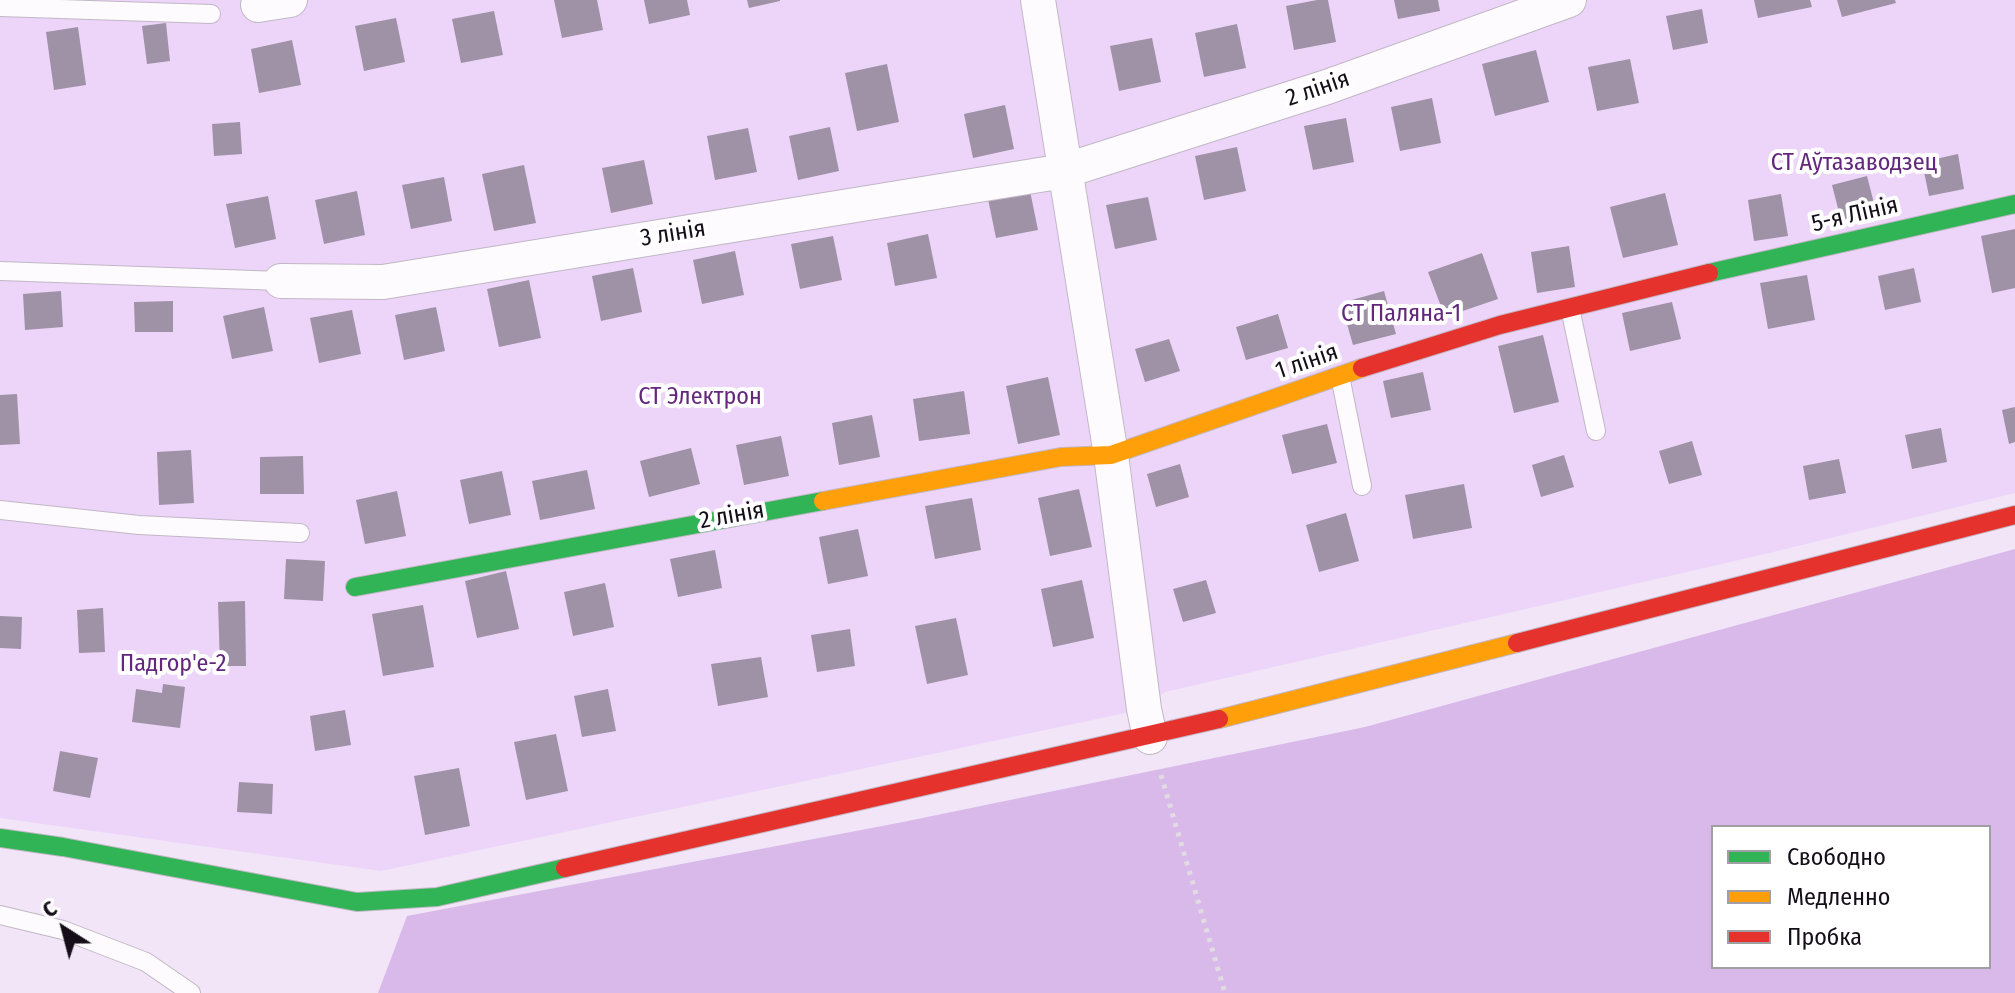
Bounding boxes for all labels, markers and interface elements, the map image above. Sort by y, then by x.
street label: 2 лінія [1282,65,1354,113]
park label: СТ Аўтазаводзец [1771,149,1937,177]
street label: 5-я Лінія [1809,191,1901,239]
street label: 3 лінія [638,215,708,253]
park label: СТ Паляна-1 [1341,300,1461,328]
street label: 1 лінія [1272,338,1342,386]
park label: СТ Электрон [638,383,762,411]
street label: 2 лінія [697,496,767,536]
park label: Падгор'е-2 [120,650,226,678]
legend [1711,825,1991,969]
text: Свободно [1787,843,1886,871]
text: Медленно [1787,883,1890,911]
north arrow [24,889,104,969]
text: С [37,895,62,923]
text: Пробка [1787,923,1862,951]

